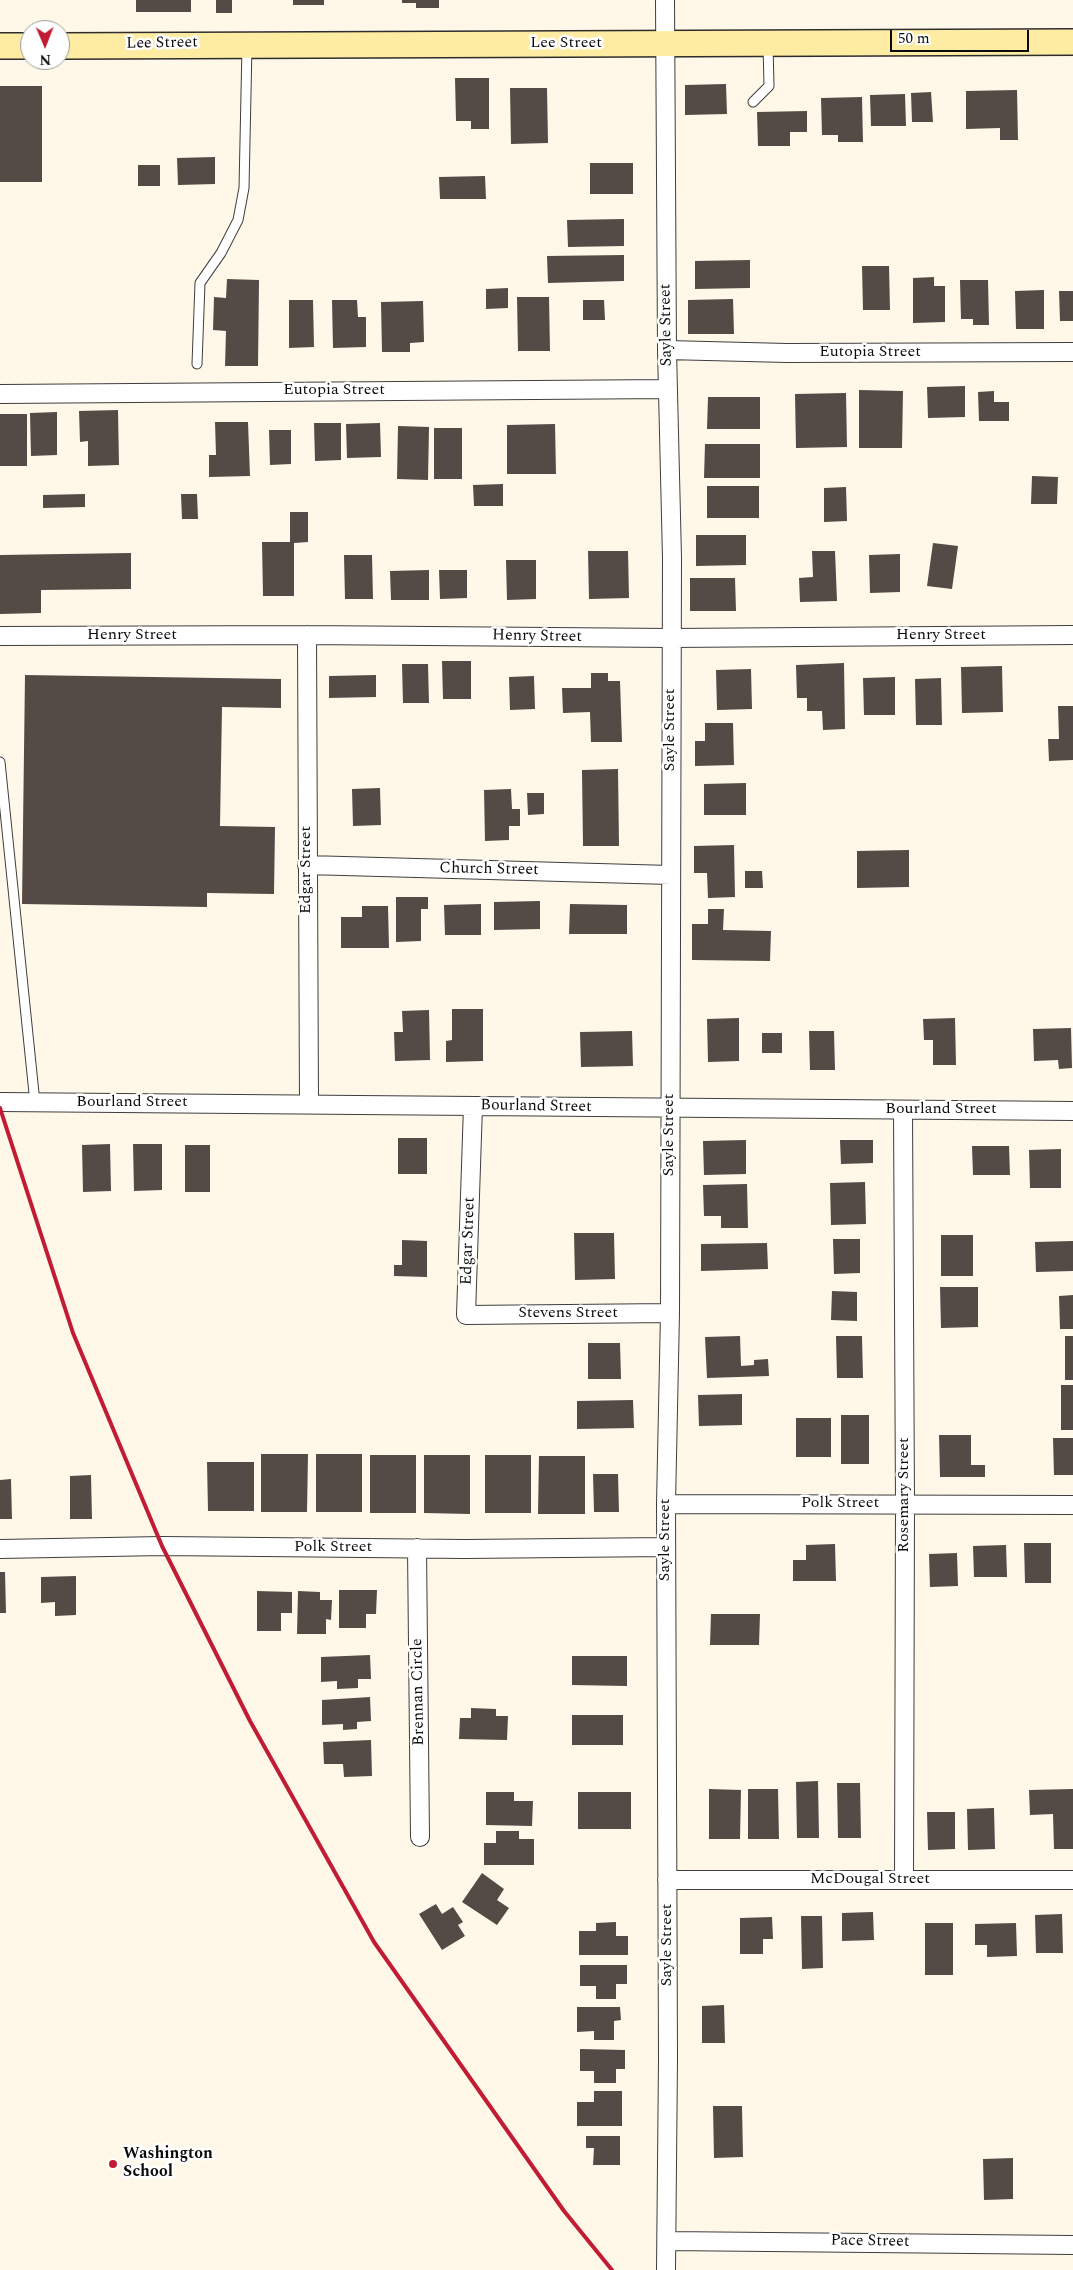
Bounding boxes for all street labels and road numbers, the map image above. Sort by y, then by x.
street label: Lee Street [126,34,198,54]
street label: Lee Street [530,34,602,54]
street label: Sayle Street [657,284,677,366]
street label: Eutopia Street [819,343,921,363]
street label: Eutopia Street [283,381,385,401]
street label: Henry Street [87,626,177,646]
street label: Henry Street [896,626,986,646]
street label: Henry Street [492,627,582,647]
street label: Sayle Street [661,689,681,771]
street label: Edgar Street [297,826,317,914]
street label: Church Street [439,860,539,880]
street label: Bourland Street [76,1093,188,1113]
street label: Sayle Street [660,1094,680,1176]
street label: Bourland Street [480,1096,592,1118]
street label: Bourland Street [885,1100,997,1120]
street label: Edgar Street [458,1197,480,1285]
street label: Stevens Street [518,1304,618,1324]
street label: Rosemary Street [895,1437,915,1553]
street label: Polk Street [801,1494,879,1514]
street label: Sayle Street [656,1499,676,1581]
street label: Polk Street [294,1538,372,1558]
street label: Brennan Circle [408,1638,430,1746]
street label: McDougal Street [810,1870,930,1890]
street label: Sayle Street [658,1904,678,1986]
street label: Pace Street [830,2232,910,2252]

